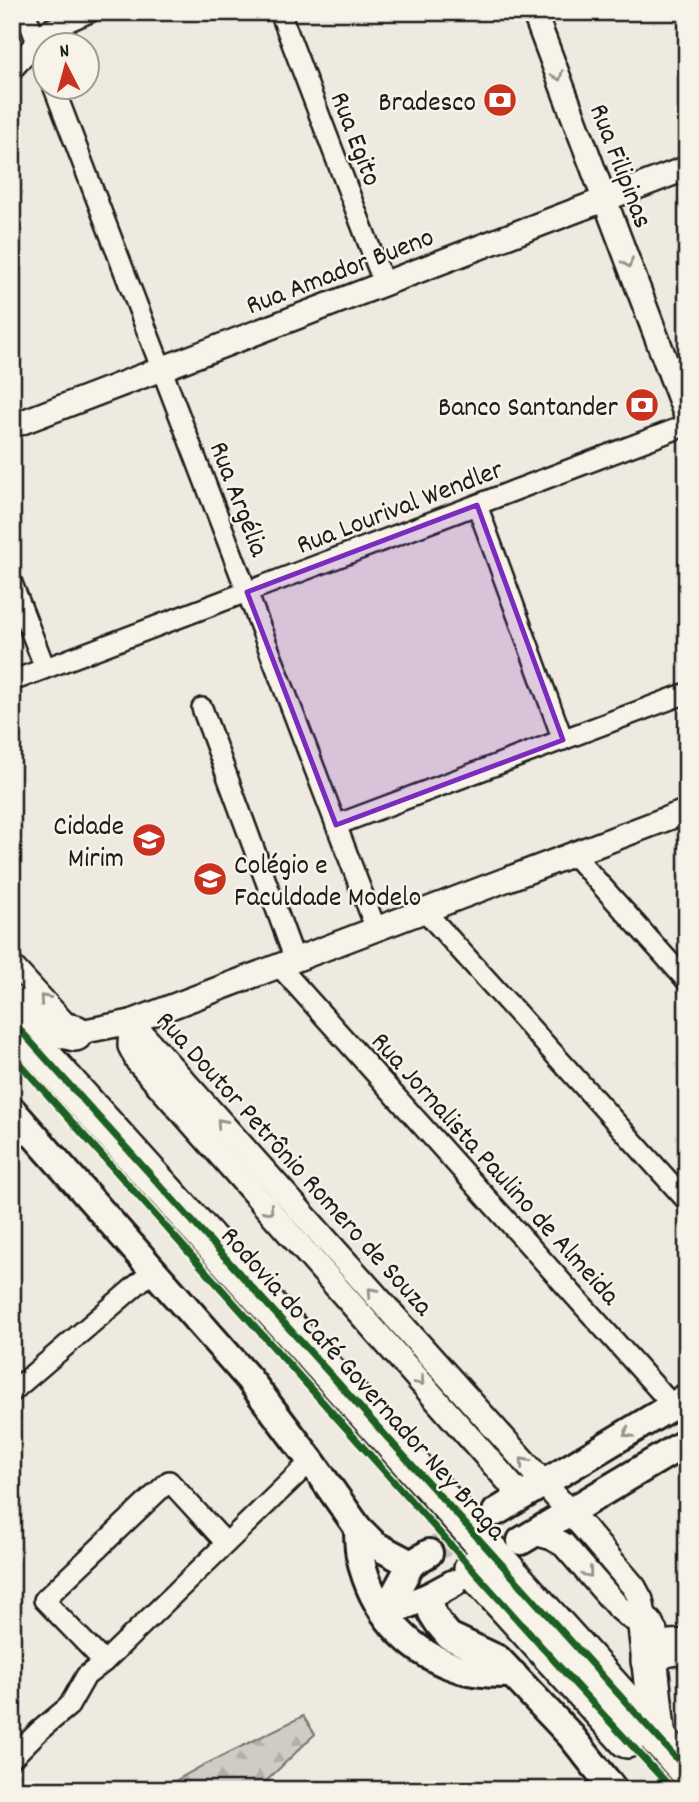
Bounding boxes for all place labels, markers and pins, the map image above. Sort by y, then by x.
bank icon: Bradesco [481,81,519,119]
place label: Bradesco [378,85,476,125]
bank icon: Banco Santander [623,386,661,424]
place label: Banco Santander [438,390,619,430]
place label: Cidade Mirim [53,809,124,881]
school or university icon: Cidade Mirim [130,821,168,859]
place label: Colégio e Faculdade Modelo [234,848,421,920]
school or university icon: Colégio e Faculdade Modelo [191,860,229,898]

